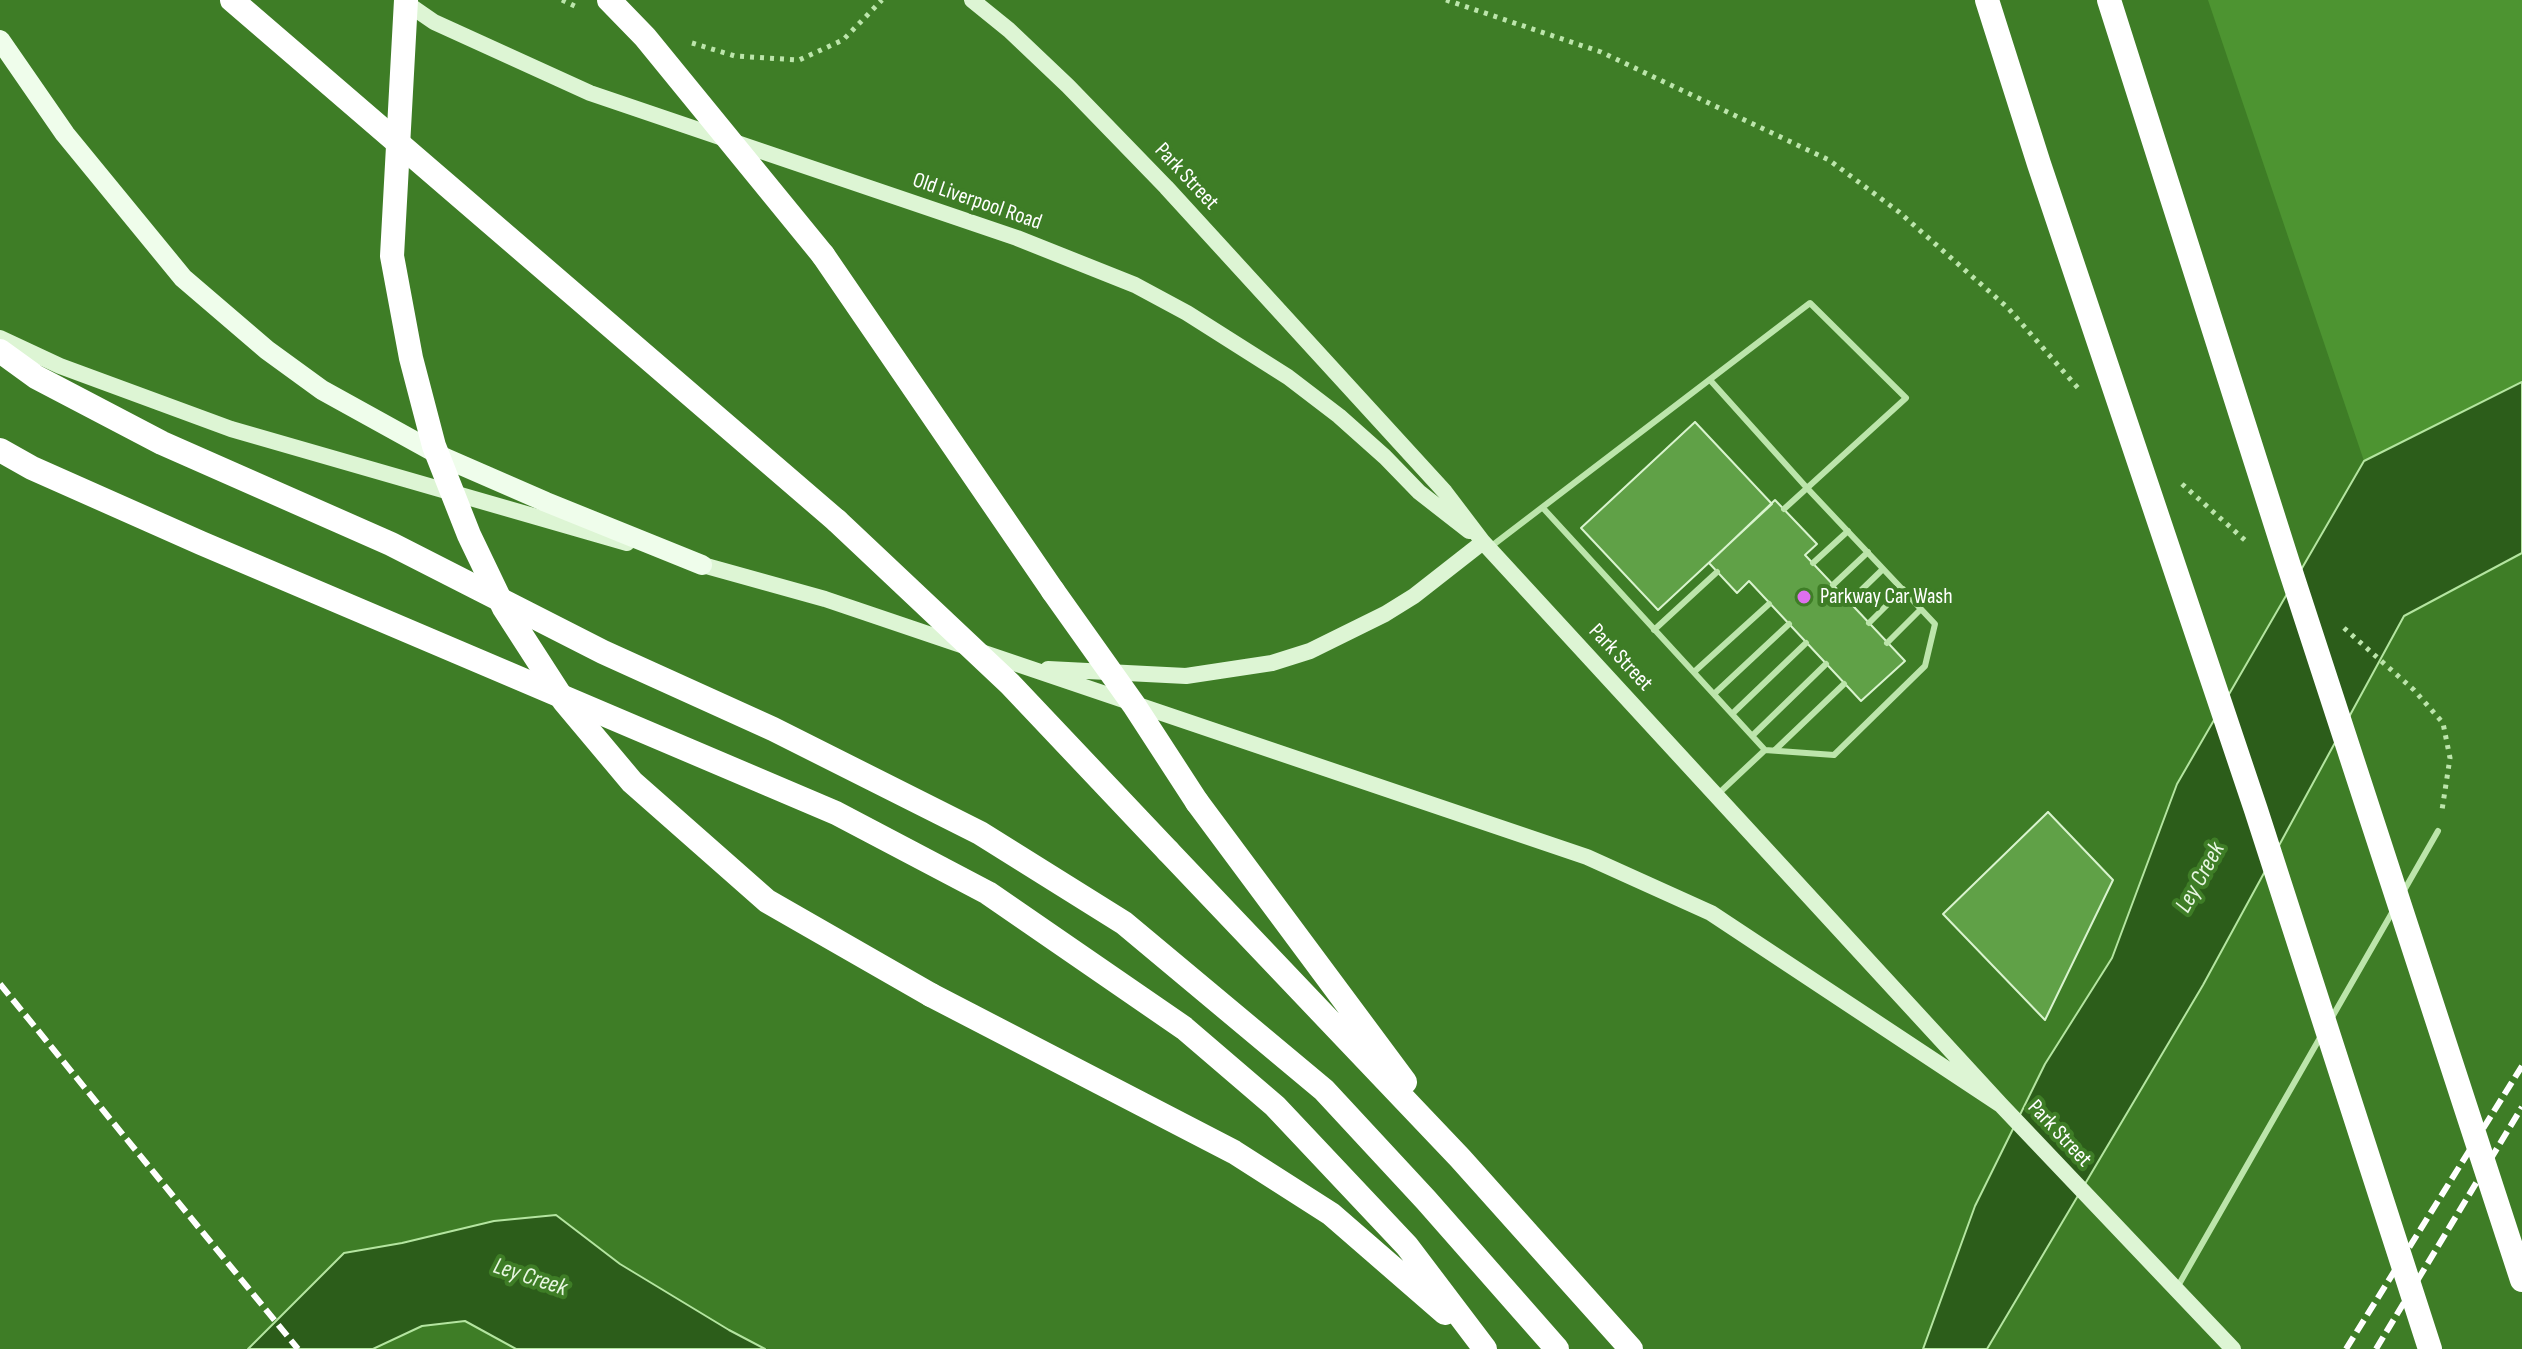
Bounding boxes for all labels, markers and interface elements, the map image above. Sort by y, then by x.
street label: Park Street [1148,138,1224,216]
street label: Old Liverpool Road [909,168,1045,236]
place label: Parkway Car Wash [1820,584,1953,610]
marker: Parkway Car Wash [1795,588,1813,606]
street label: Park Street [1582,619,1658,697]
water label: Ley Creek [2170,838,2232,918]
street label: Park Street [2021,1095,2097,1173]
water label: Ley Creek [489,1253,571,1303]

